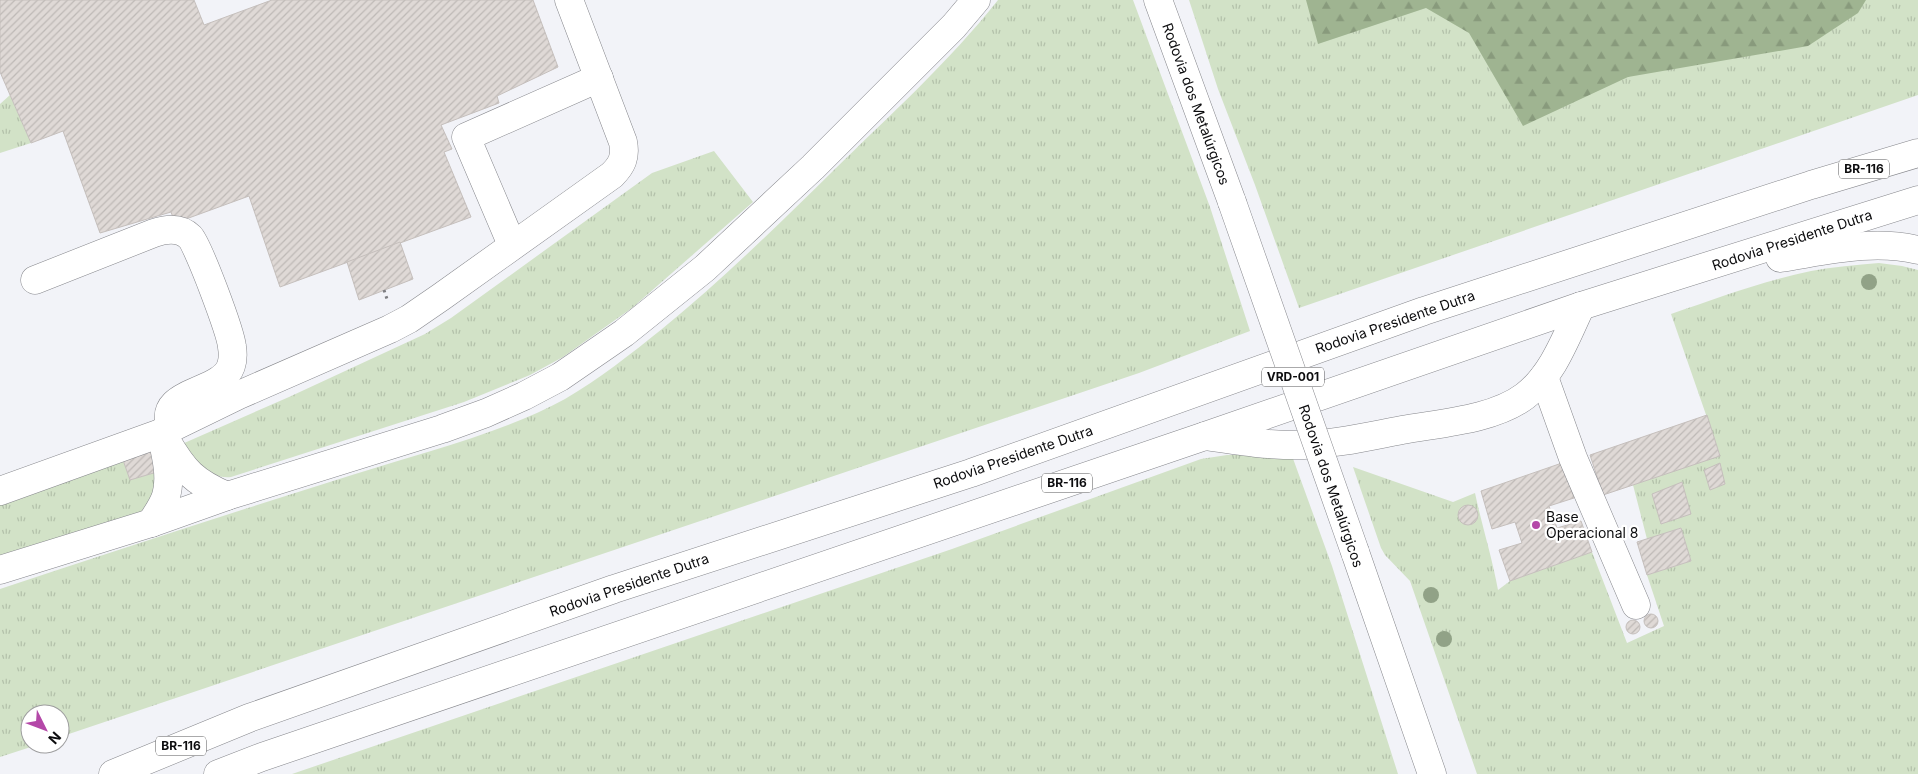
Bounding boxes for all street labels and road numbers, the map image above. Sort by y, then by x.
street label: Rodovia dos Metalúrgicos [1159,21,1234,187]
road number: BR-116 [1839,160,1889,178]
street label: Rodovia Presidente Dutra [1710,206,1874,273]
street label: Rodovia Presidente Dutra [1313,286,1477,357]
road number: VRD-001 [1262,368,1324,387]
street label: Rodovia dos Metalúrgicos [1296,402,1367,569]
street label: Rodovia Presidente Dutra [931,421,1095,492]
road number: BR-116 [1042,473,1092,492]
street label: Rodovia Presidente Dutra [547,549,711,620]
road number: BR-116 [156,736,206,756]

